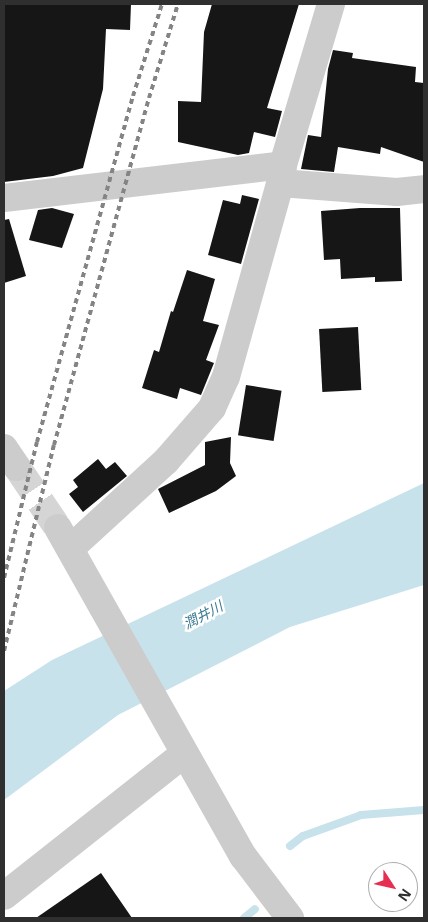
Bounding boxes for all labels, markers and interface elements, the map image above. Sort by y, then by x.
water label: 潤井川 [181,598,225,632]
north arrow [368,862,418,912]
text: N [394,885,416,905]

